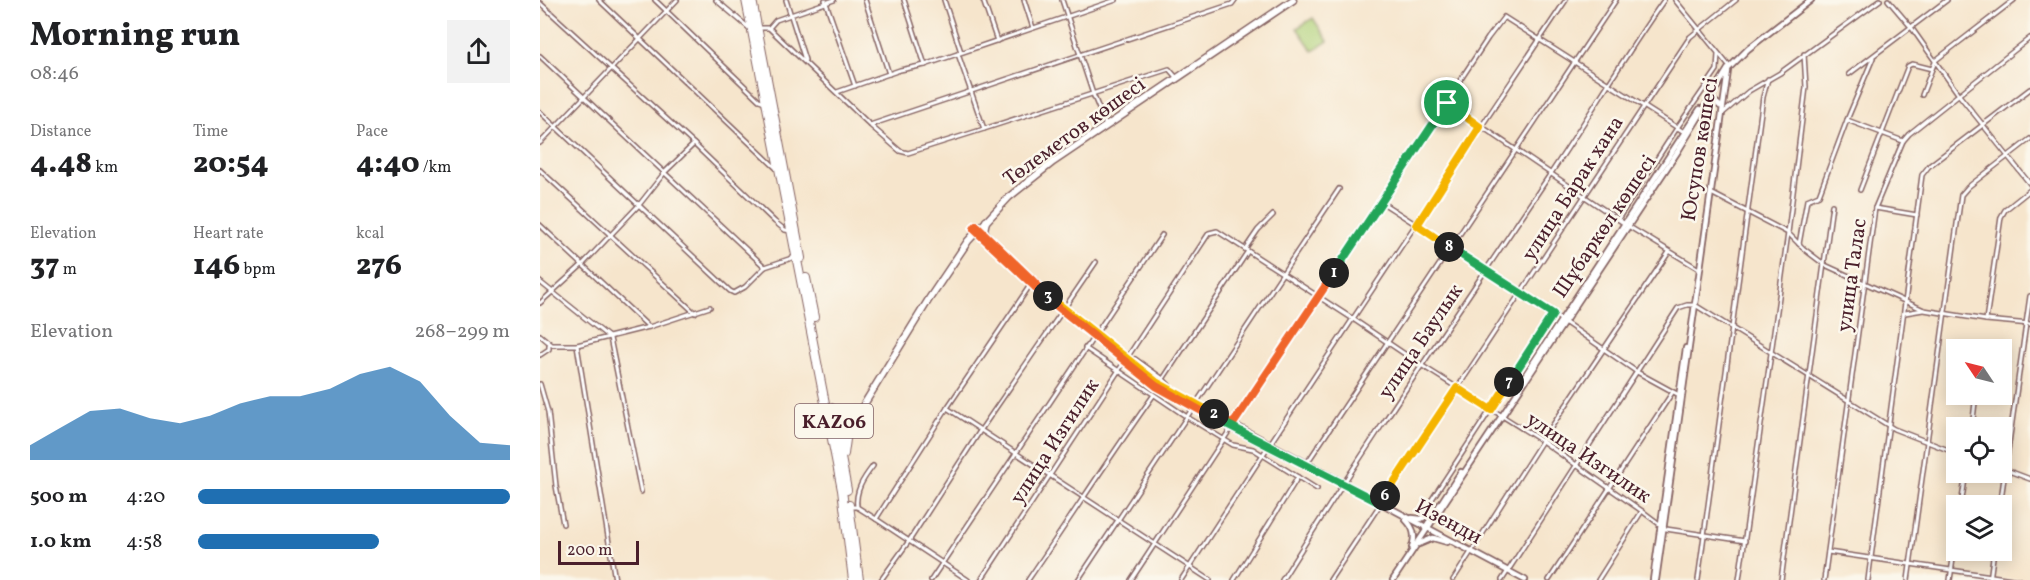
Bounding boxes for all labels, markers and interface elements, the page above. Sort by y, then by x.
text: Morning run [30,14,240,60]
button: share [447,20,510,83]
text: 08:46 [30,60,79,88]
street label: Төлеметов көшесі [998,71,1152,194]
street label: Юсупов көшесі [1675,75,1726,223]
pin [1421,77,1472,128]
icon: arrive [1430,86,1463,119]
street label: улица Барак хана [1515,110,1631,267]
text: Distance [30,121,91,143]
text: Time [193,121,228,143]
text: Pace [356,121,388,143]
text: 4.48 [30,143,92,185]
text: 20:54 [193,143,269,185]
text: 4:40 [356,143,420,185]
street label: Шұбаркөл көшесі [1546,149,1664,304]
text: km [92,157,118,179]
text: /km [420,157,451,179]
street label: улица Талас [1830,216,1875,334]
text: Elevation [30,223,97,245]
text: Heart rate [193,223,264,245]
text: kcal [356,223,384,245]
pin: 8 [1434,232,1464,262]
text: 8 [1445,236,1453,258]
text: 37 [30,245,60,287]
text: 146 [193,245,240,287]
text: 276 [356,245,402,287]
pin: 1 [1319,258,1349,288]
text: m [60,259,77,281]
text: bpm [240,259,276,281]
text: 1 [1331,262,1337,284]
street label: улица Баулык [1372,279,1471,405]
pin: 3 [1033,281,1063,311]
text: 3 [1044,285,1052,307]
text: Elevation [30,318,113,346]
text: 268–299 m [414,318,510,346]
north arrow [1946,339,2012,405]
map controls [1946,339,2012,561]
pin: 7 [1494,367,1524,397]
text: 7 [1505,371,1513,393]
street label: улица Изгилик [1004,373,1107,511]
pin: 2 [1199,399,1229,429]
text: 2 [1210,403,1218,425]
road number: KАZ06 [795,404,873,438]
street label: улица Изгилик [1520,406,1656,511]
button: locate [1946,417,2012,483]
pin: 6 [1370,481,1400,511]
text: 500 m [30,483,88,511]
text: 4:20 [126,483,165,511]
text: 6 [1381,485,1389,507]
street label: Изенди [1410,493,1487,552]
button: layers [1946,495,2012,561]
text: 1.0 km [30,528,92,556]
text: 4:58 [126,528,162,556]
scale bar [558,538,639,566]
text: 200 m [567,540,612,562]

